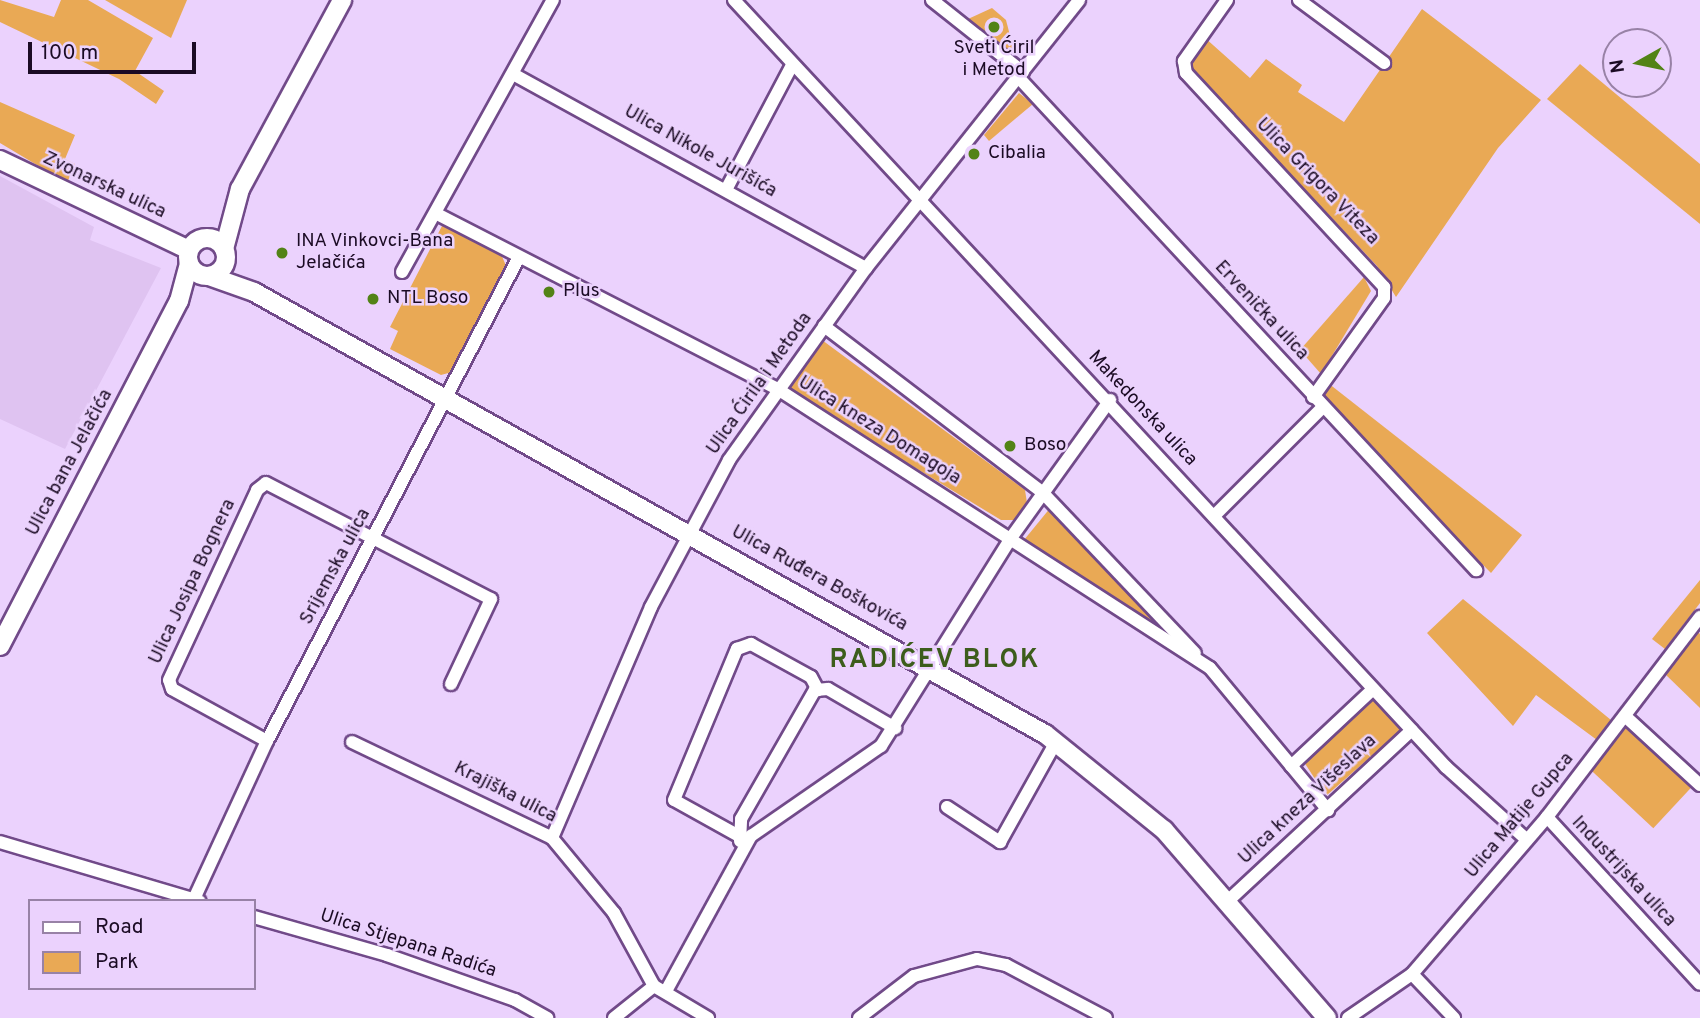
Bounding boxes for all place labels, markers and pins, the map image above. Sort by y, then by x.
marker: Sveti Ćiril i Metod [986,19,1002,35]
place label: Sveti Ćiril i Metod [954,38,1034,82]
place label: Cibalia [988,143,1046,165]
marker: Cibalia [966,146,982,162]
place label: INA Vinkovci-Bana Jelačića [296,231,455,275]
marker: INA Vinkovci-Bana Jelačića [274,245,290,261]
place label: Plus [563,281,600,303]
marker: Plus [541,284,557,300]
place label: NTL Boso [387,288,469,310]
marker: NTL Boso [365,291,381,307]
place label: Boso [1024,435,1066,457]
marker: Boso [1002,438,1018,454]

